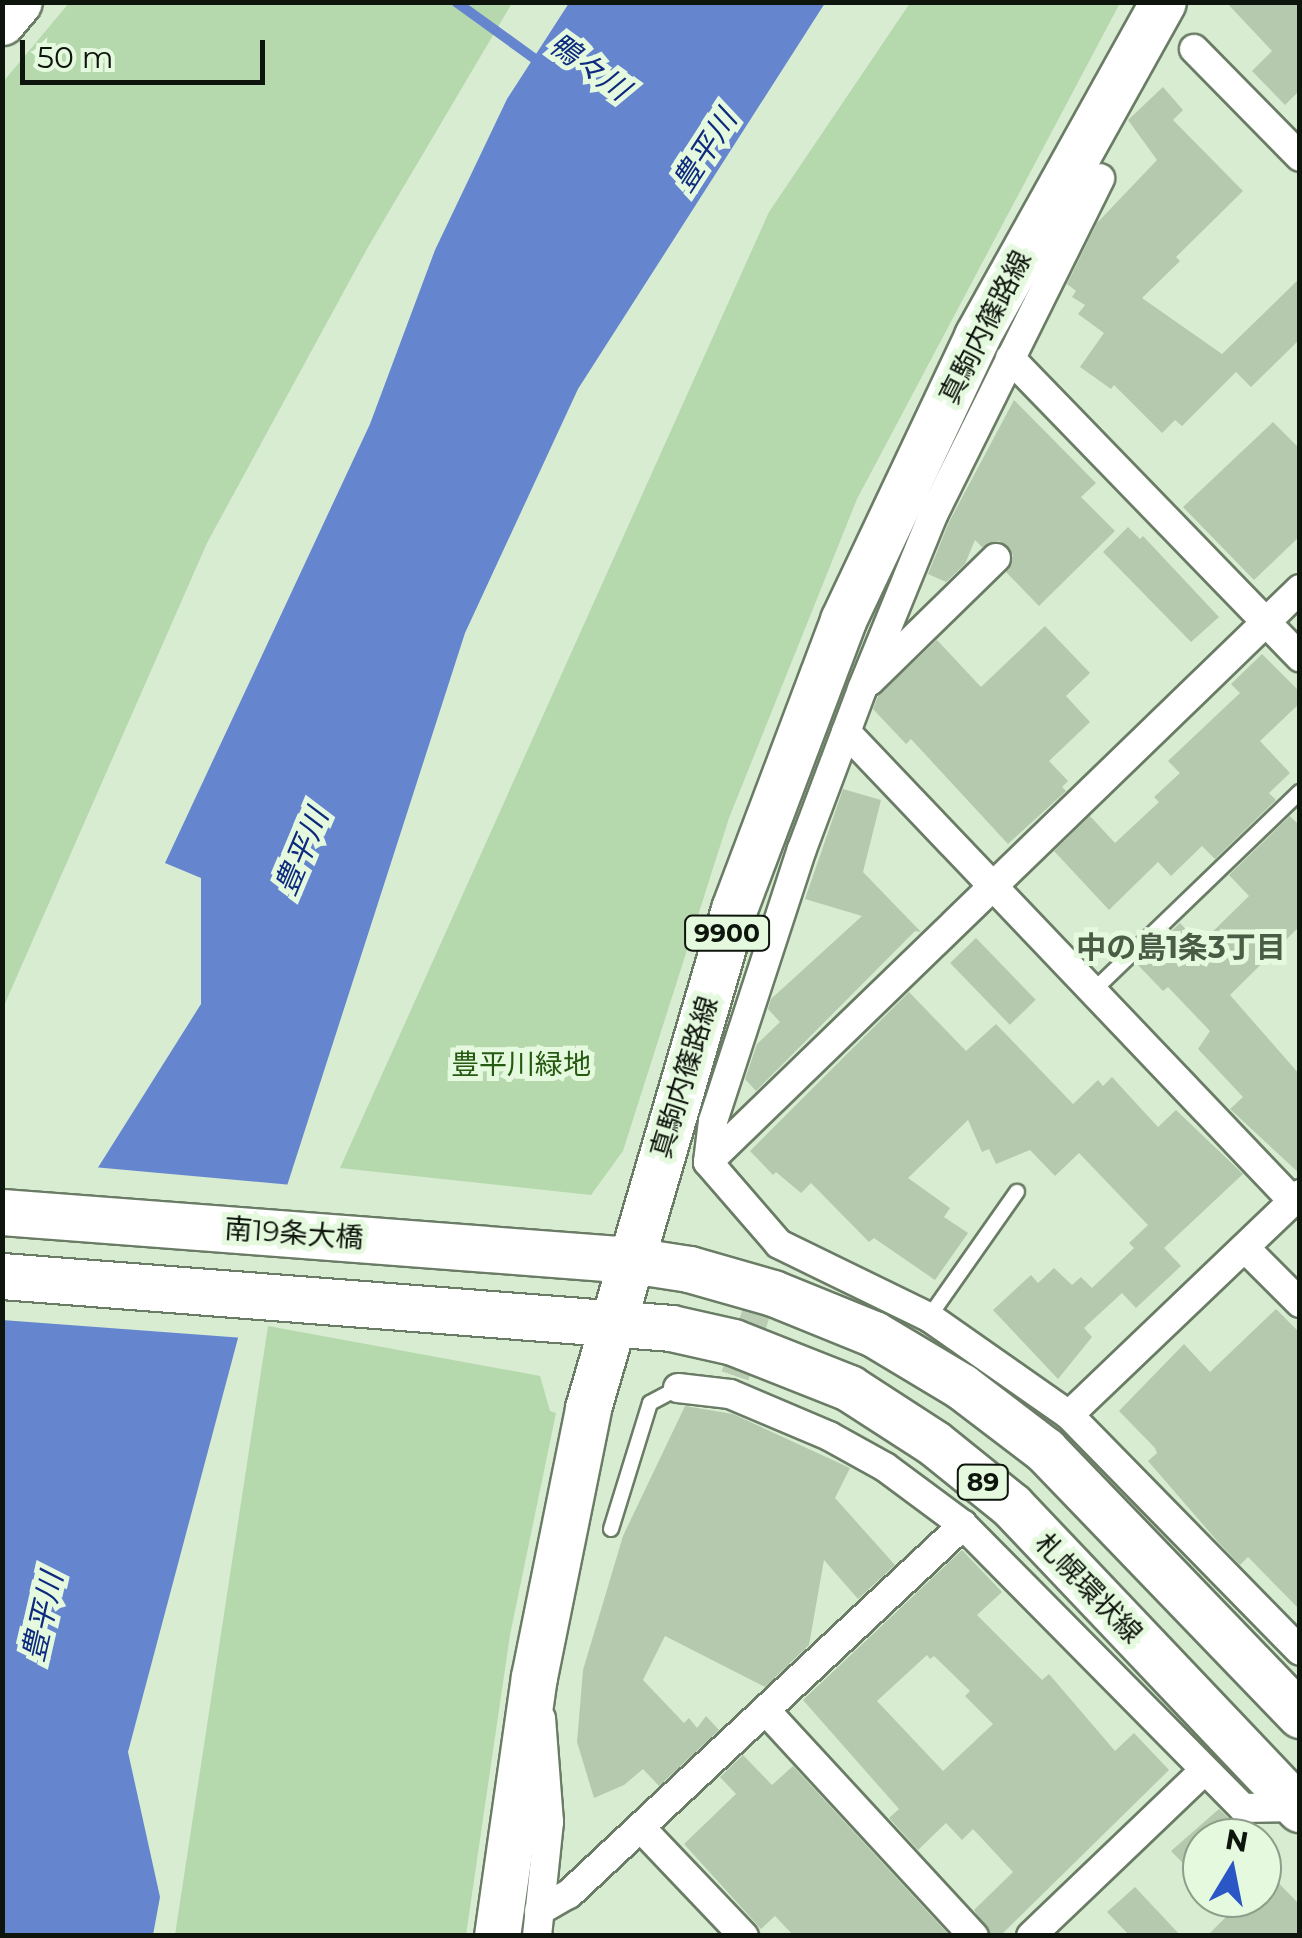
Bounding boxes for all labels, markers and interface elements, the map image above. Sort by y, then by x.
scale bar [25,20,270,82]
water label: 鴨々川 [542,26,636,108]
text: 50 m [37,39,114,76]
water label: 豊平川 [665,103,745,199]
street label: 真駒内篠路線 [932,245,1038,409]
water label: 豊平川 [268,804,336,900]
road number: 9900 [682,913,772,953]
district label: 中の島1条3丁目 [1076,930,1286,966]
street label: 真駒内篠路線 [643,992,725,1162]
park label: 豊平川緑地 [451,1047,591,1081]
street label: 南19条大橋 [223,1211,365,1255]
road number: 89 [956,1462,1010,1502]
street label: 札幌環状線 [1028,1526,1150,1650]
water label: 豊平川 [15,1569,71,1665]
north arrow [1182,1818,1282,1918]
text: N [1223,1822,1251,1859]

